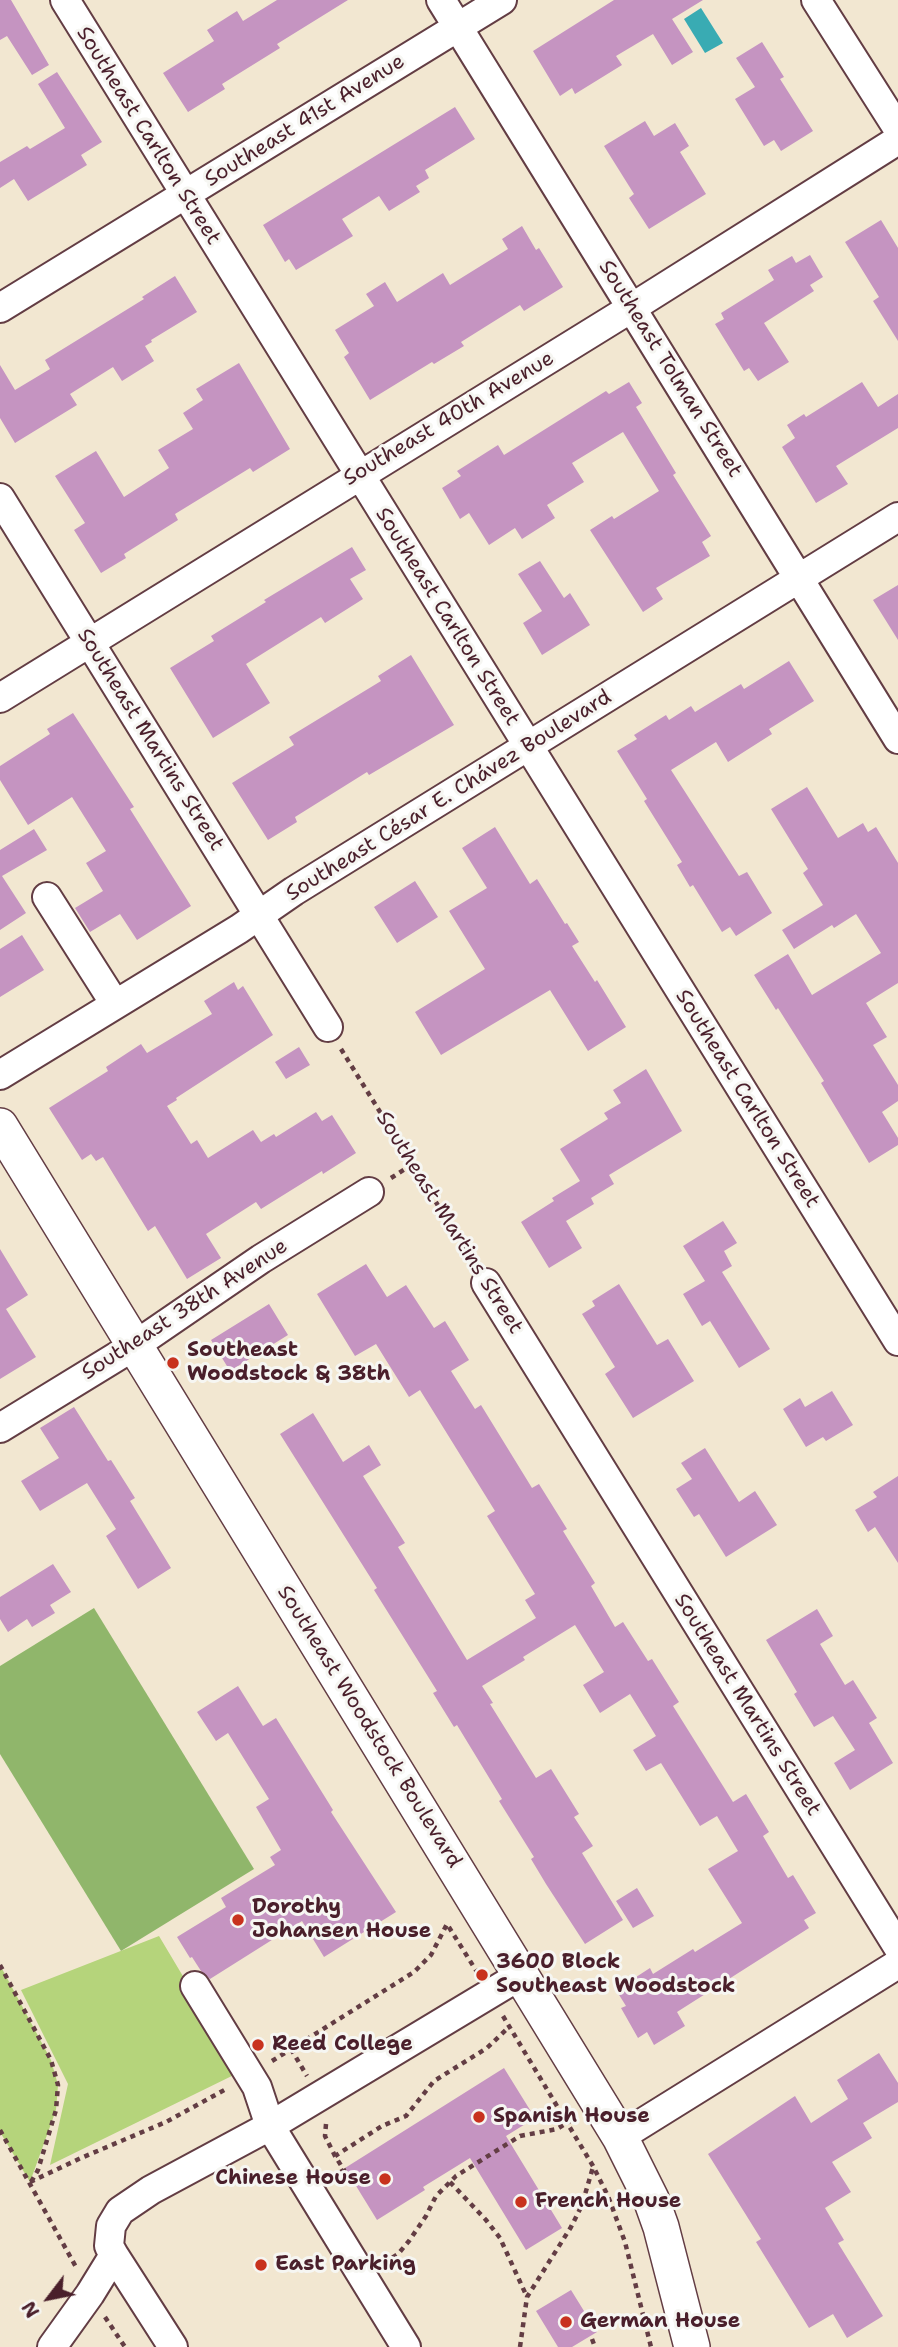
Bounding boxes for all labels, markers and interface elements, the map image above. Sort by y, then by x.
street label: Southeast Carlton Street [70,22,226,250]
street label: Southeast 41st Avenue [200,49,410,193]
street label: Southeast Tolman Street [593,256,747,482]
street label: Southeast 40th Avenue [339,346,559,492]
street label: Southeast Carlton Street [369,503,525,731]
street label: Southeast Martins Street [71,624,229,856]
street label: Southeast César E. Chávez Boulevard [282,685,616,907]
street label: Southeast Carlton Street [669,985,825,1213]
street label: Southeast Martins Street [370,1107,528,1339]
street label: Southeast 38th Avenue [77,1234,293,1386]
place label: Southeast Woodstock & 38th [187,1338,391,1388]
marker: Southeast Woodstock & 38th [165,1355,181,1371]
street label: Southeast Woodstock Boulevard [271,1581,467,1873]
street label: Southeast Martins Street [668,1589,826,1821]
place label: Dorothy Johansen House [252,1895,431,1945]
marker: Dorothy Johansen House [230,1912,246,1928]
place label: 3600 Block Southeast Woodstock [496,1950,735,2000]
marker: 3600 Block Southeast Woodstock [474,1967,490,1983]
place label: Reed College [272,2032,413,2058]
marker: Reed College [250,2037,266,2053]
place label: Spanish House [493,2104,650,2130]
marker: Spanish House [471,2109,487,2125]
place label: Chinese House [215,2166,371,2192]
marker: Chinese House [377,2171,393,2187]
place label: French House [535,2189,681,2215]
marker: French House [513,2194,529,2210]
place label: East Parking [275,2252,416,2278]
marker: East Parking [253,2257,269,2273]
north arrow [14,2263,84,2333]
text: N [16,2296,45,2322]
place label: German House [580,2309,740,2335]
marker: German House [558,2314,574,2330]

